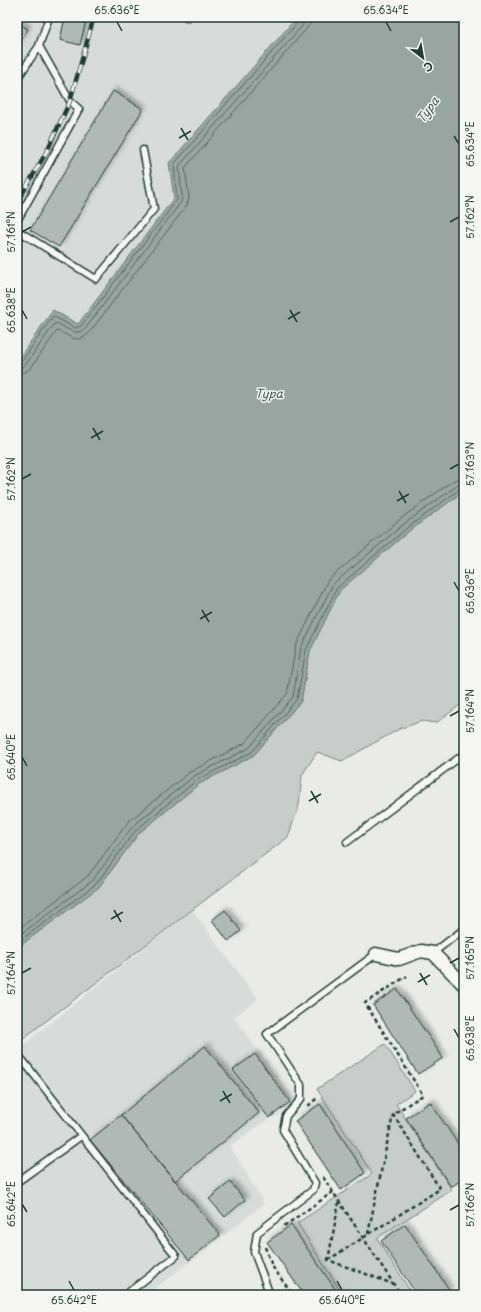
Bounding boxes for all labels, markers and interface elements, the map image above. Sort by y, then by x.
text: 65.636°E [94,2,140,17]
text: 65.634°E [363,2,409,17]
north arrow [403,38,443,78]
text: С [420,58,436,76]
water label: Тура [412,92,443,126]
text: 65.634°E [462,121,477,167]
text: 57.162°N [462,195,477,239]
text: 57.161°N [3,211,18,253]
text: 65.638°E [3,287,18,333]
water label: Тура [255,384,284,402]
text: 57.163°N [462,442,477,486]
text: 57.162°N [3,457,18,501]
text: 65.636°E [462,568,477,614]
text: 57.164°N [462,689,477,733]
text: 65.640°E [3,734,18,780]
text: 57.165°N [462,936,477,980]
text: 57.164°N [3,951,18,995]
text: 65.638°E [462,1015,477,1061]
text: 65.642°E [3,1181,18,1227]
text: 57.166°N [462,1183,477,1227]
text: 65.642°E [51,1292,97,1307]
text: 65.640°E [319,1292,365,1307]

